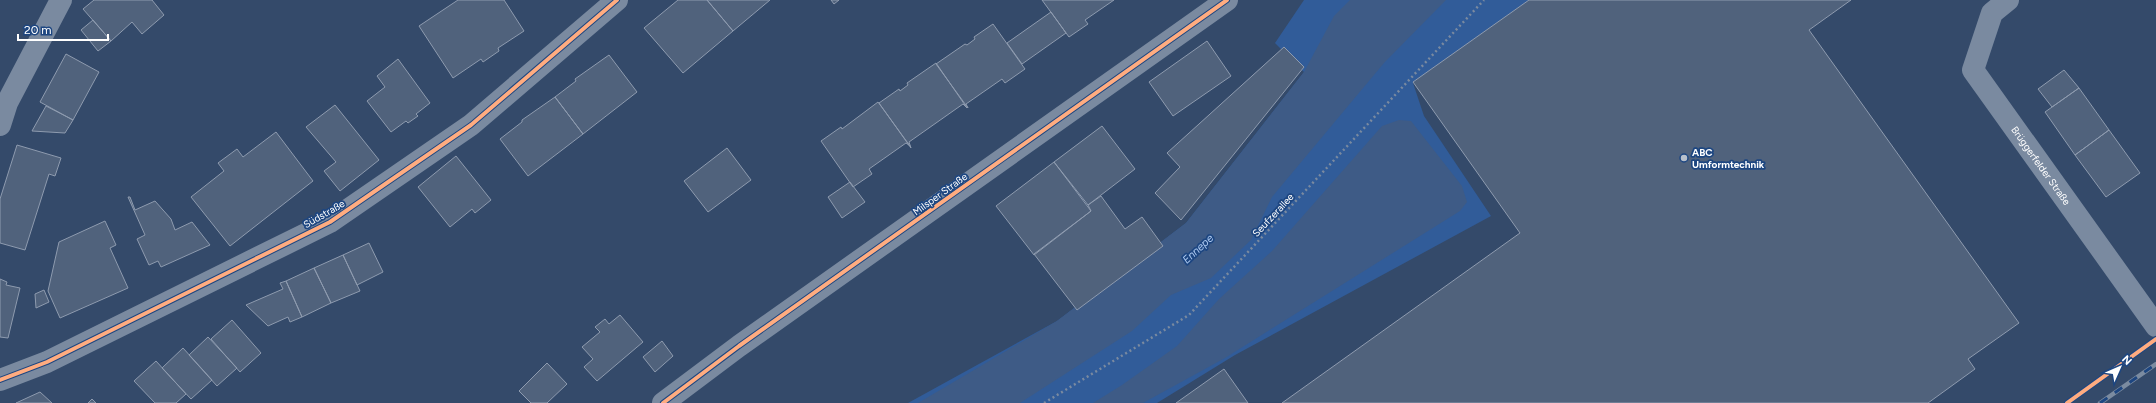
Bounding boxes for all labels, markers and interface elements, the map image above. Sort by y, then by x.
scale bar [18,16,108,42]
text: 20 m [24,23,52,37]
street label: Brüggerfelder Straße [2009,123,2074,208]
place label: ABC Umformtechnik [1692,146,1765,171]
marker: ABC Umformtechnik [1679,153,1689,163]
street label: Milsper Straße [910,170,970,218]
street label: Seufzerallee [1249,190,1297,240]
street label: Südstraße [301,197,347,231]
water label: Ennepe [1180,232,1216,266]
north arrow [2100,347,2140,387]
text: N [2119,353,2134,368]

